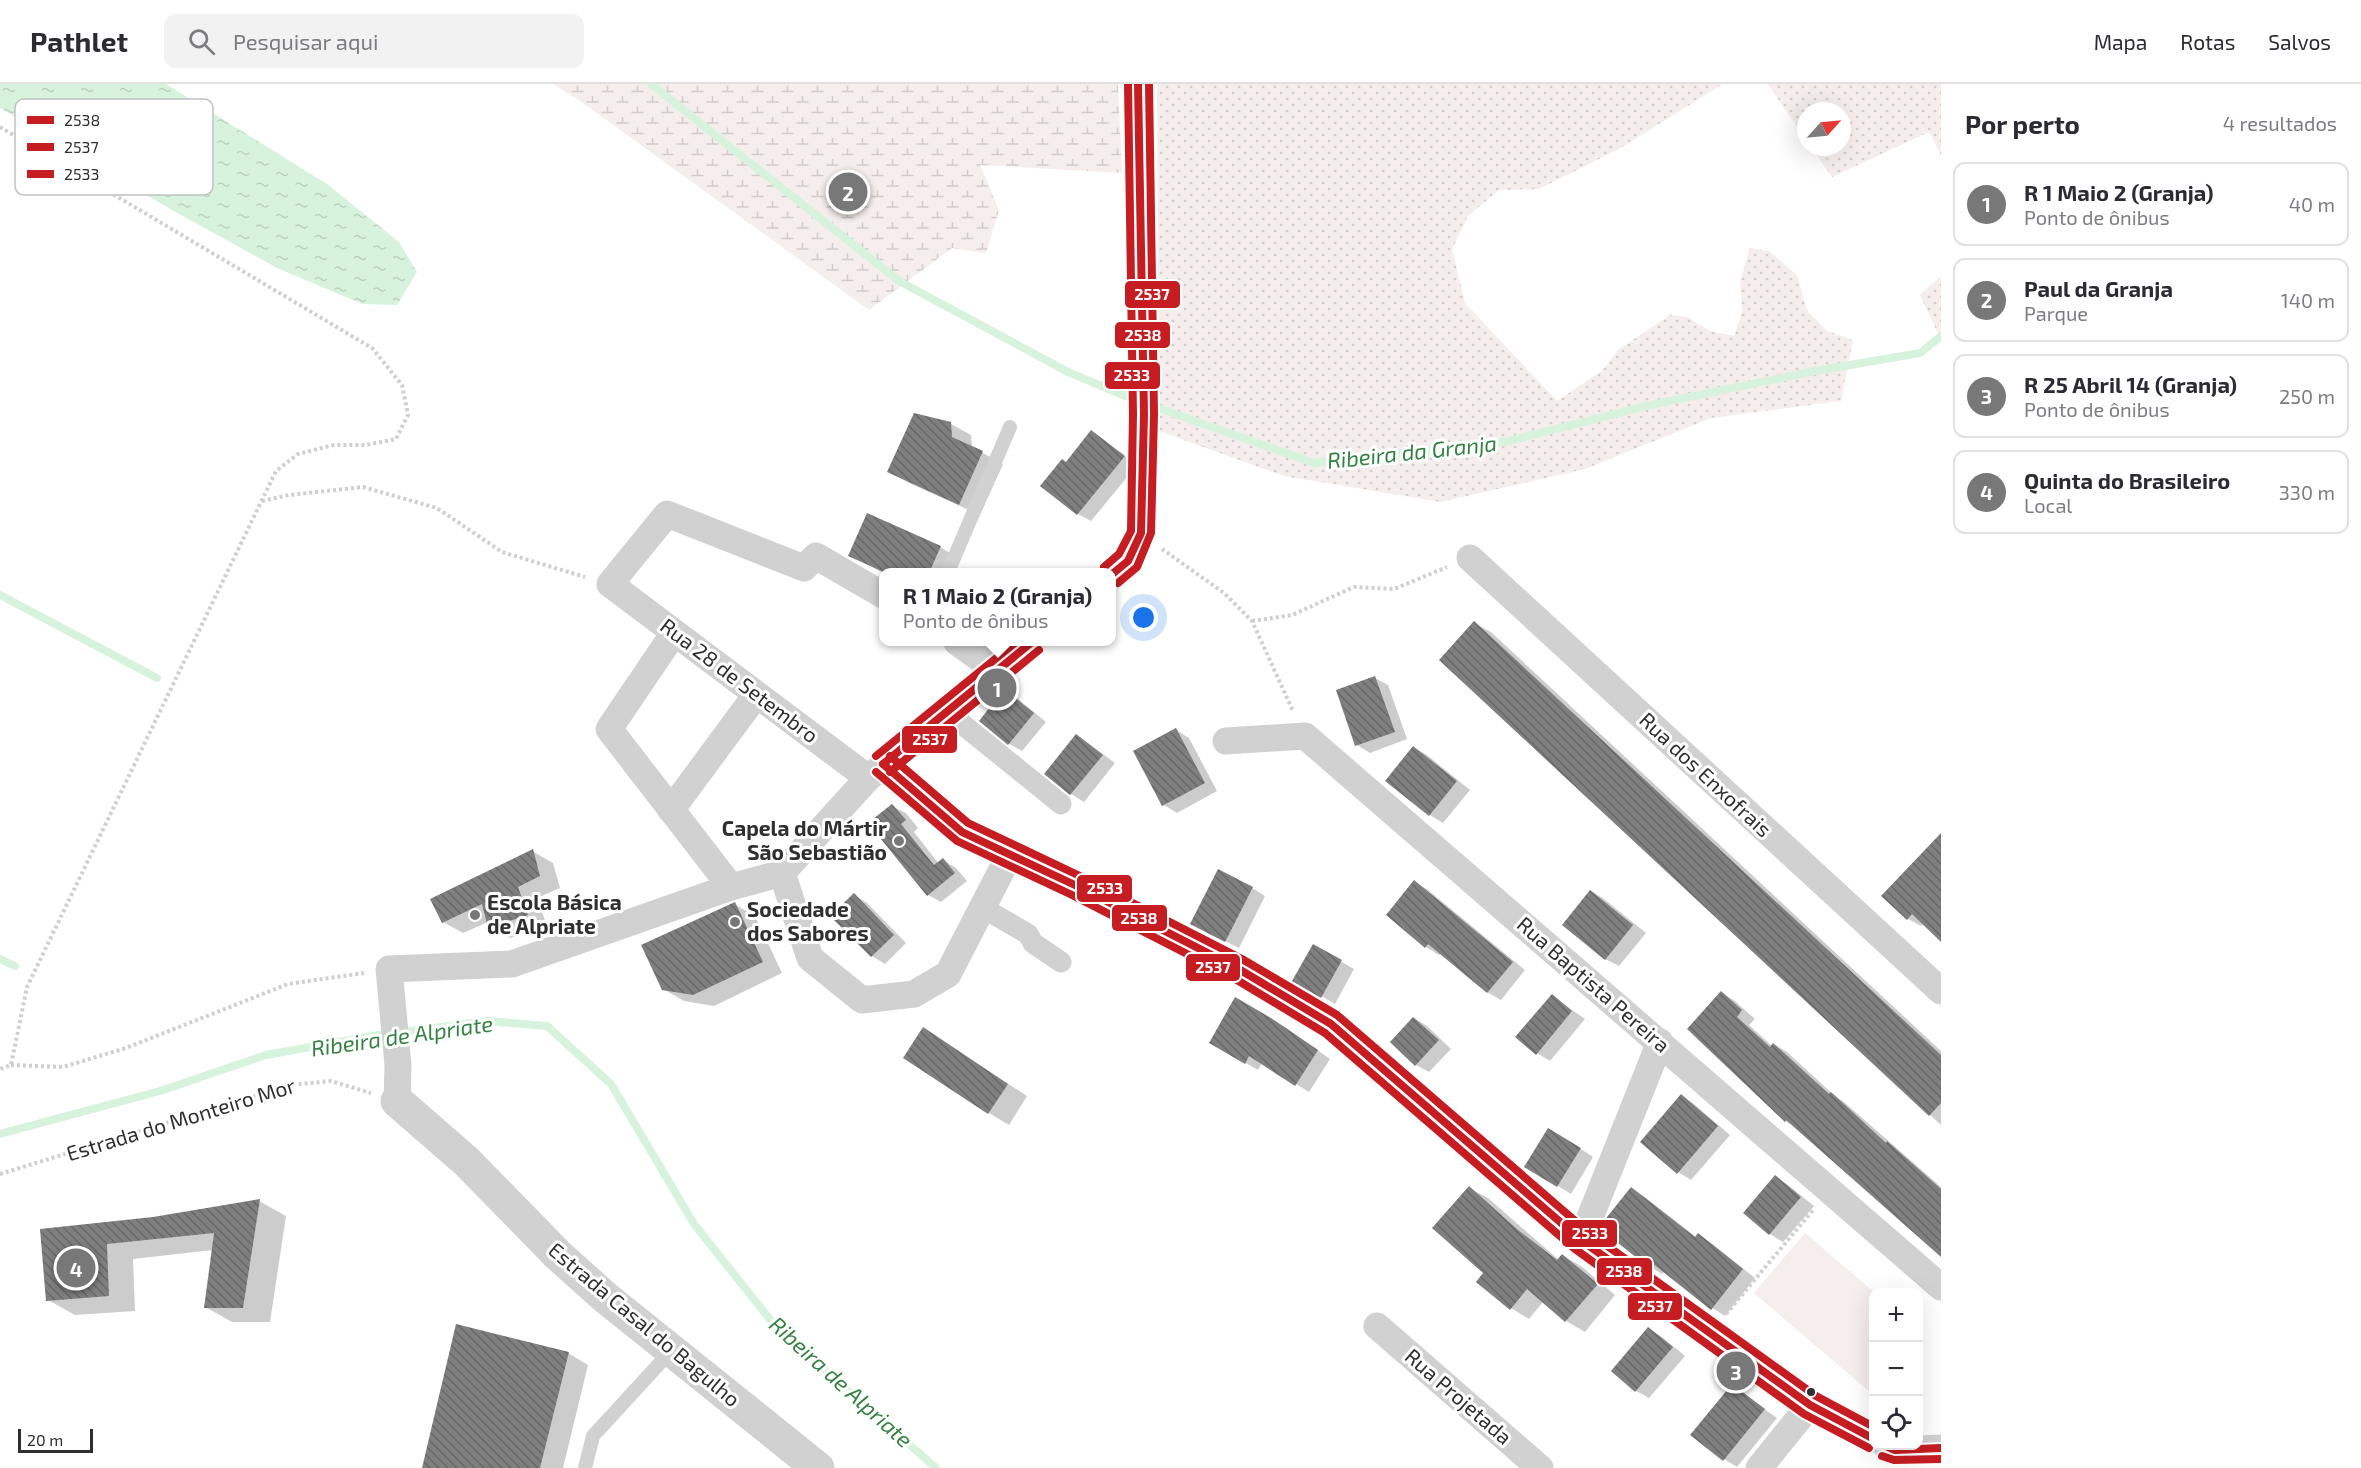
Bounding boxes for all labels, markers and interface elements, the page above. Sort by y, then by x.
search box [164,14,584,68]
text: Pathlet [30,24,128,58]
icon: search [185,25,218,58]
text: Pesquisar aqui [233,28,378,54]
text: Mapa [2094,29,2147,54]
text: Rotas [2180,29,2235,54]
text: Salvos [2268,29,2331,54]
legend [15,99,213,195]
north arrow [1797,102,1851,156]
text: Por perto [1965,108,2080,139]
text: 2538 [64,110,100,129]
text: 4 resultados [2223,111,2337,135]
text: 2537 [64,137,99,156]
text: 2533 [64,164,99,183]
pin: 2 [828,170,868,214]
text: R 1 Maio 2 (Granja) [2024,179,2214,205]
text: 1 [1982,192,1991,216]
text: 40 m [2289,192,2335,216]
text: Ponto de ônibus [2024,205,2170,229]
text: Paul da Granja [2024,275,2173,301]
line badge: 2537 [1124,280,1181,309]
text: 2537 [1134,284,1170,303]
text: 2 [1981,288,1992,312]
text: 140 m [2281,288,2335,312]
text: Parque [2024,301,2088,325]
line badge: 2538 [1114,321,1171,349]
text: 2538 [1124,325,1162,344]
line badge: 2533 [1104,361,1161,390]
text: 2533 [1114,365,1150,384]
text: R 25 Abril 14 (Granja) [2024,371,2237,397]
text: 3 [1981,384,1992,408]
text: 250 m [2279,384,2335,408]
text: Ponto de ônibus [2024,397,2170,421]
water label: Ribeira da Granja [1326,429,1498,474]
text: Quinta do Brasileiro [2024,467,2230,493]
text: 4 [1980,480,1993,504]
text: 330 m [2279,480,2335,504]
text: Local [2024,493,2072,517]
popup [879,568,1116,646]
text: R 1 Maio 2 (Granja) [903,582,1092,608]
your location [1129,603,1158,632]
text: Ponto de ônibus [903,608,1048,632]
street label: Rua 28 de Setembro [656,612,824,747]
pin: 1 [978,666,1016,710]
street label: Rua dos Enxofrais [1635,706,1777,841]
line badge: 2537 [901,725,958,754]
text: 2537 [912,729,948,748]
place label: Capela do Mártir São Sebastião [722,815,887,864]
marker: Capela do Mártir São Sebastião [892,834,906,848]
line badge: 2533 [1076,874,1133,903]
text: 2533 [1087,878,1123,897]
place label: Escola Básica de Alpriate [487,889,622,938]
place label: Sociedade dos Sabores [747,896,869,945]
line badge: 2538 [1111,904,1168,932]
marker: Escola Básica de Alpriate [468,908,482,922]
text: 2538 [1120,908,1158,927]
street label: Rua Baptista Pereira [1513,911,1675,1057]
marker: Sociedade dos Sabores [728,915,742,929]
line badge: 2537 [1185,953,1241,982]
text: 2537 [1195,957,1231,976]
water label: Ribeira de Alpriate [309,1009,495,1061]
street label: Estrada do Monteiro Mor [63,1072,298,1165]
line badge: 2533 [1561,1219,1618,1248]
text: 2533 [1572,1223,1608,1242]
street label: Estrada Casal do Bagulho [544,1237,746,1411]
pin: 4 [56,1246,96,1290]
line badge: 2538 [1596,1257,1653,1286]
text: 2538 [1605,1261,1643,1280]
map controls [1869,1288,1923,1450]
button: + [1869,1288,1923,1342]
line badge: 2537 [1627,1292,1683,1321]
text: 2537 [1637,1296,1673,1315]
water label: Ribeira de Alpriate [765,1310,919,1452]
button: − [1869,1342,1923,1396]
street label: Rua Projetada [1400,1343,1517,1450]
pin: 3 [1716,1348,1756,1394]
unlabelled marker [1805,1386,1817,1398]
button: locate [1869,1396,1923,1450]
scale bar [18,1426,93,1454]
text: 20 m [27,1430,63,1449]

